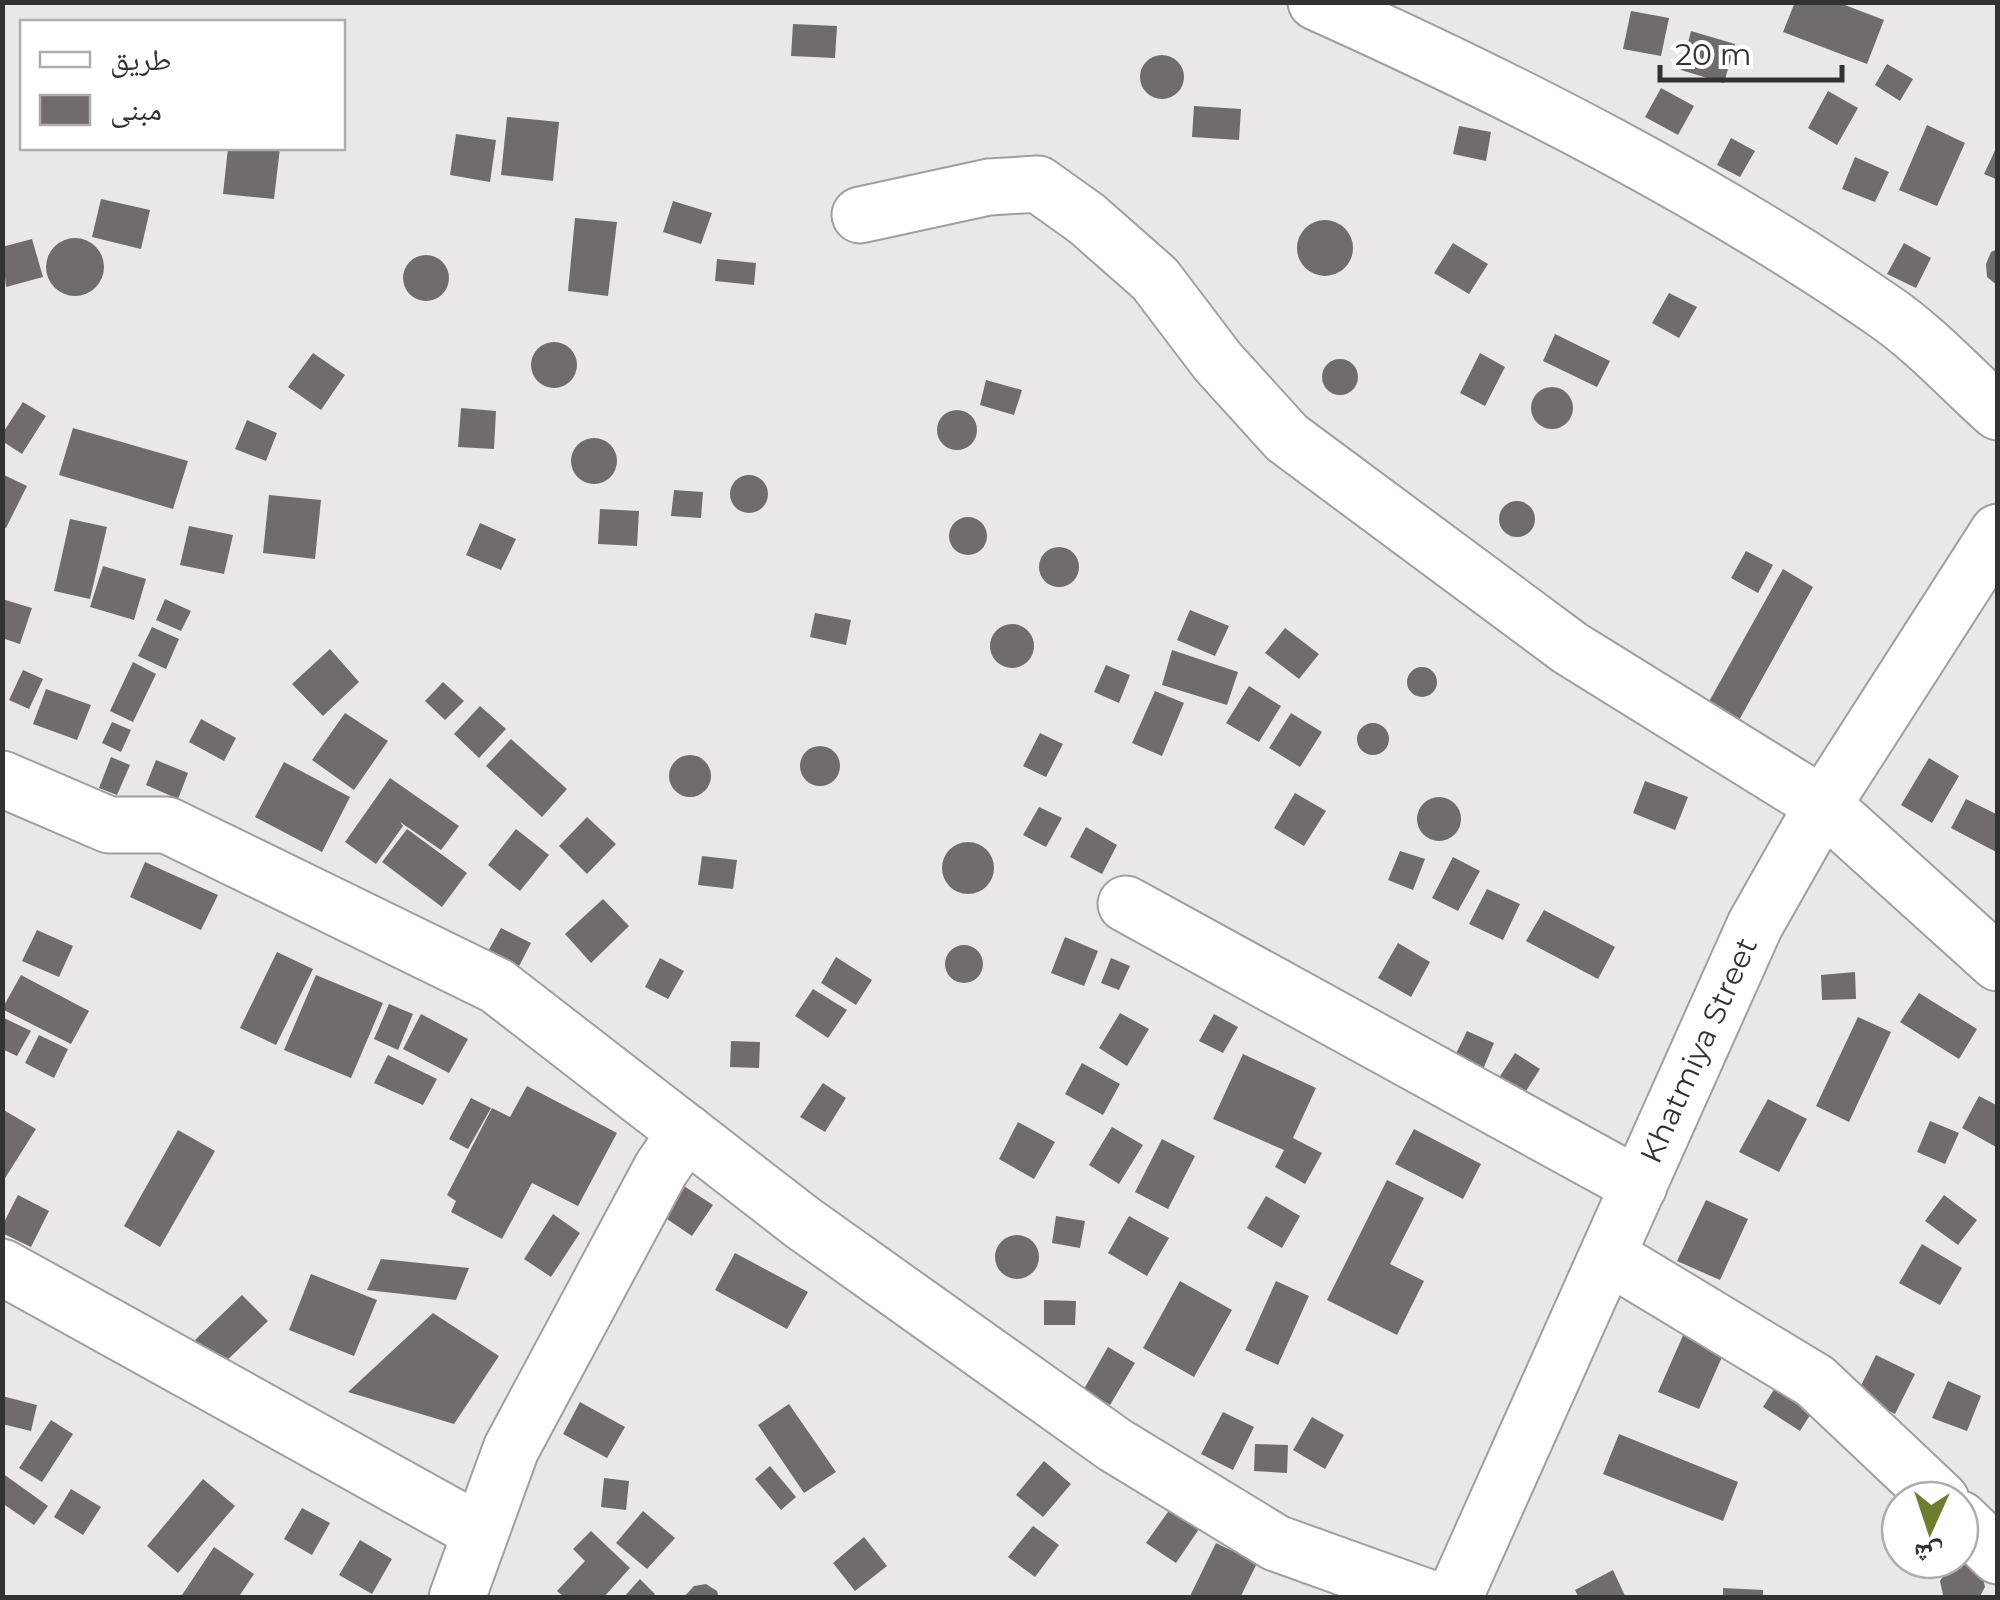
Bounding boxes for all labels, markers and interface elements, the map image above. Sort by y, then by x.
legend [20,20,345,150]
scale bar [1660,20,1842,82]
text: 20 m [1675,36,1752,73]
text: طريق [110,41,171,78]
text: مبنى [110,91,162,128]
street label: Khatmiya Street [1632,931,1765,1169]
north arrow [1880,1480,1980,1580]
text: ش [1913,1537,1944,1573]

